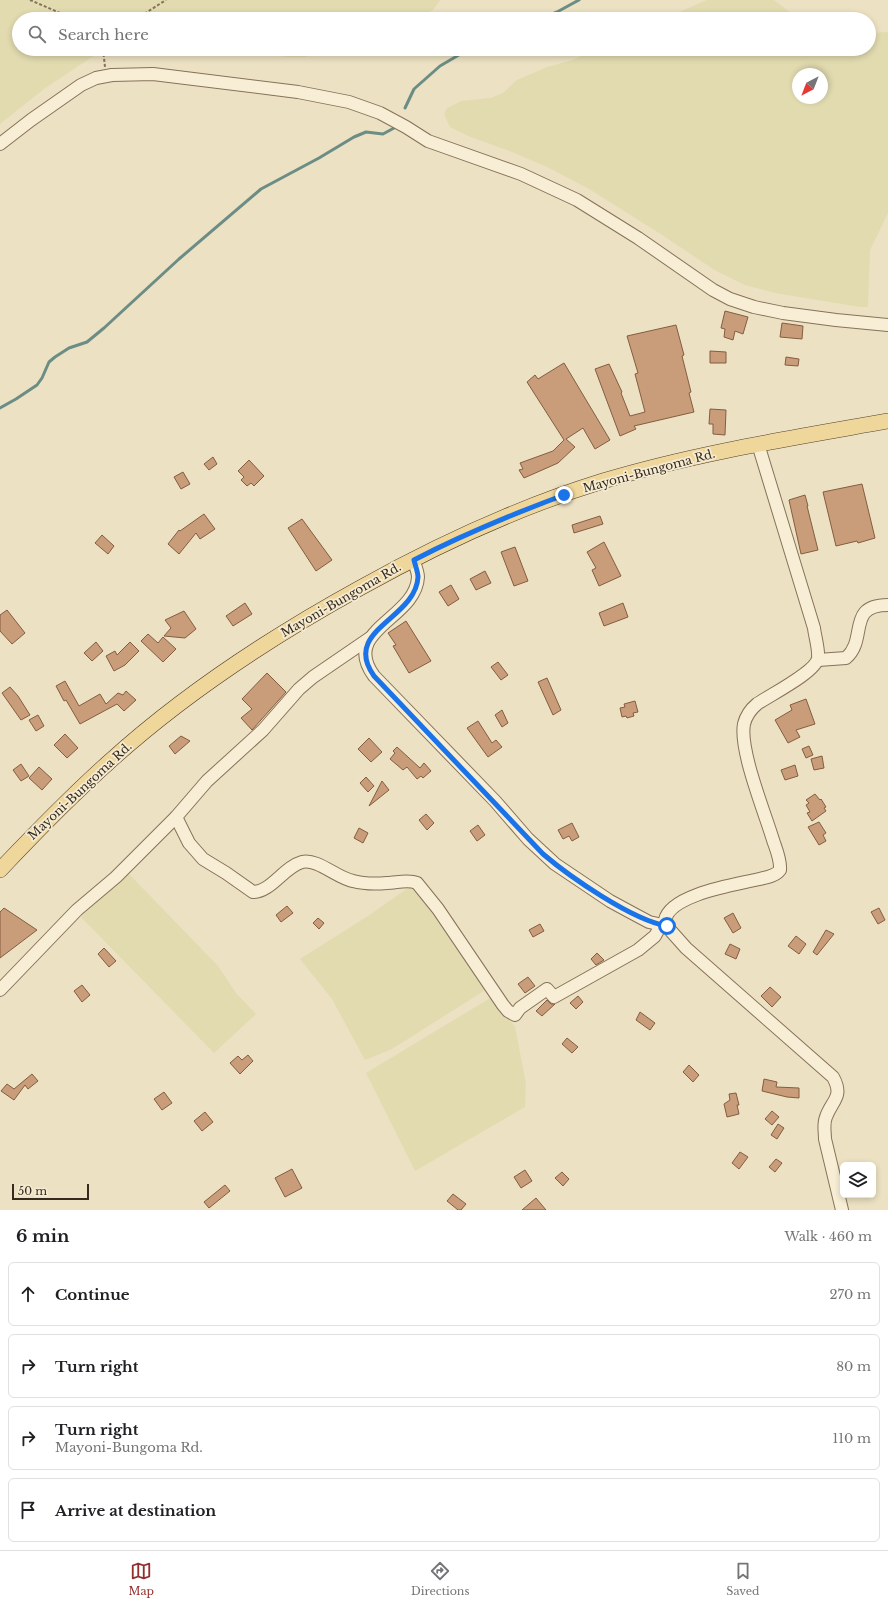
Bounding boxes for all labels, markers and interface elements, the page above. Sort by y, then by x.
search box [12,12,876,56]
icon: search [26,23,48,45]
text: Search here [58,25,149,44]
north arrow [792,68,828,104]
street label: Mayoni-Bungoma Rd. [581,446,717,495]
route end [555,486,573,504]
street label: Mayoni-Bungoma Rd. [278,559,404,640]
street label: Mayoni-Bungoma Rd. [25,739,135,843]
route start [658,917,676,935]
map controls [840,1162,876,1198]
button: layers [840,1162,876,1198]
scale bar [12,1182,89,1201]
text: 50 m [18,1184,47,1198]
text: 6 min [16,1226,69,1247]
text: Walk · 460 m [785,1228,872,1245]
icon: ahead [17,1283,39,1305]
text: Continue [55,1285,130,1304]
text: 270 m [830,1286,871,1303]
icon: right [17,1355,39,1377]
text: Turn right [55,1357,138,1376]
text: 80 m [836,1358,871,1375]
text: Turn right [55,1420,138,1439]
icon: right [17,1427,39,1449]
text: 110 m [832,1430,871,1447]
text: Mayoni-Bungoma Rd. [55,1439,203,1456]
icon: arrive [17,1499,39,1521]
text: Arrive at destination [55,1501,216,1520]
tab: Map [128,1560,154,1598]
tab: Directions [411,1560,469,1598]
tab: Saved [726,1560,760,1598]

